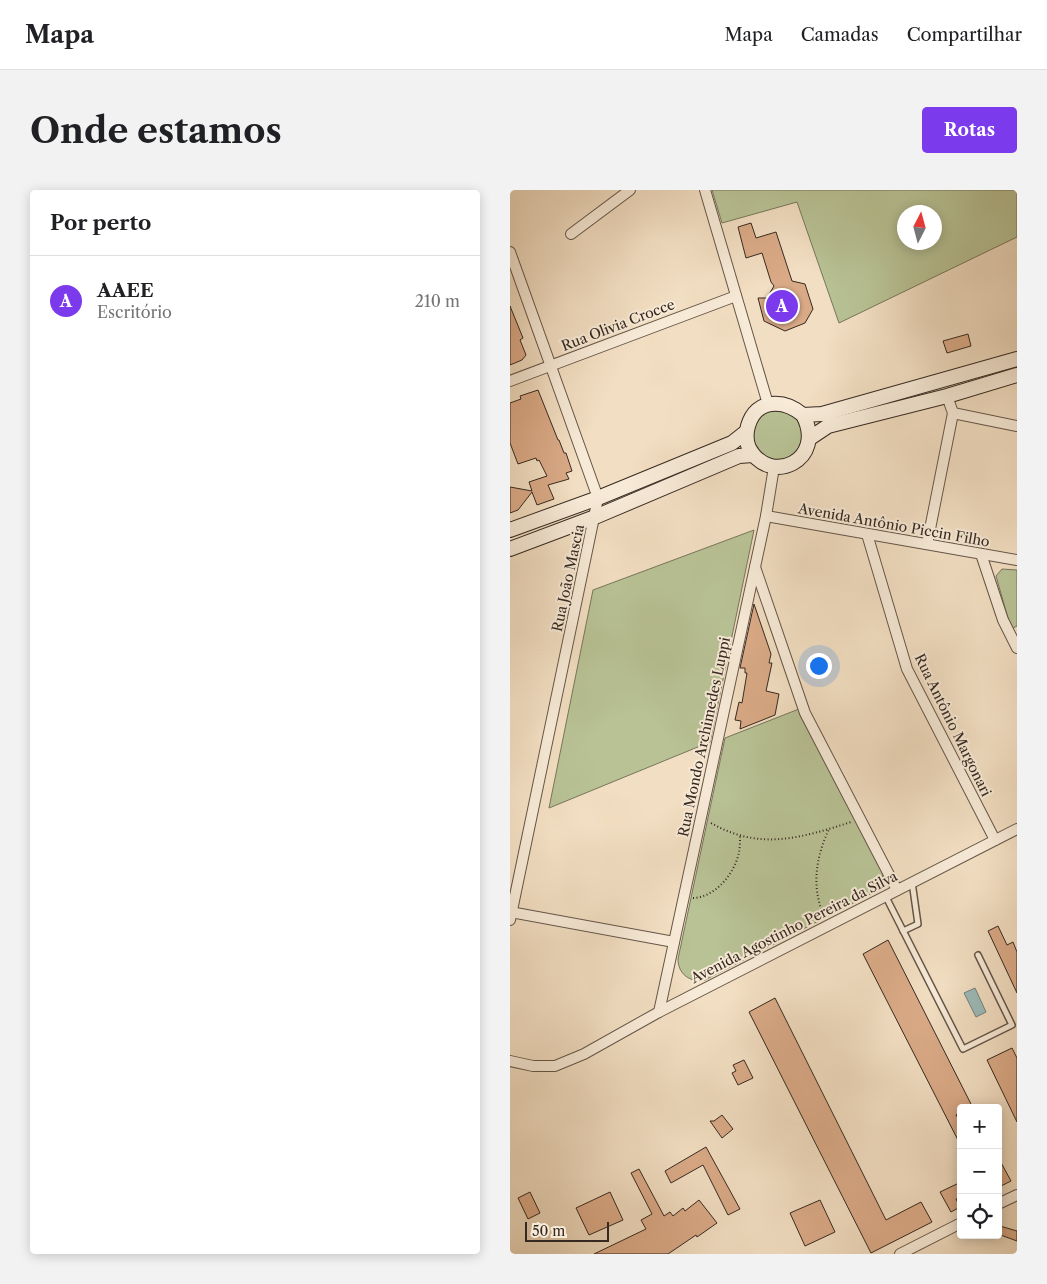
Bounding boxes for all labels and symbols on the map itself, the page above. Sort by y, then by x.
north arrow [897,205,942,250]
pin: A [766,287,798,325]
street label: Rua Olivia Crocce [559,295,677,355]
street label: Avenida Antônio Piccin Filho [796,499,991,551]
street label: Rua João Mascia [548,522,588,633]
street label: Rua Mondo Archimedes Luppi [674,635,734,839]
street label: Rua Antônio Margonari [911,651,995,799]
your location [806,653,832,679]
street label: Avenida Agostinho Pereira da Silva [687,867,901,988]
scale bar [525,1219,609,1242]

